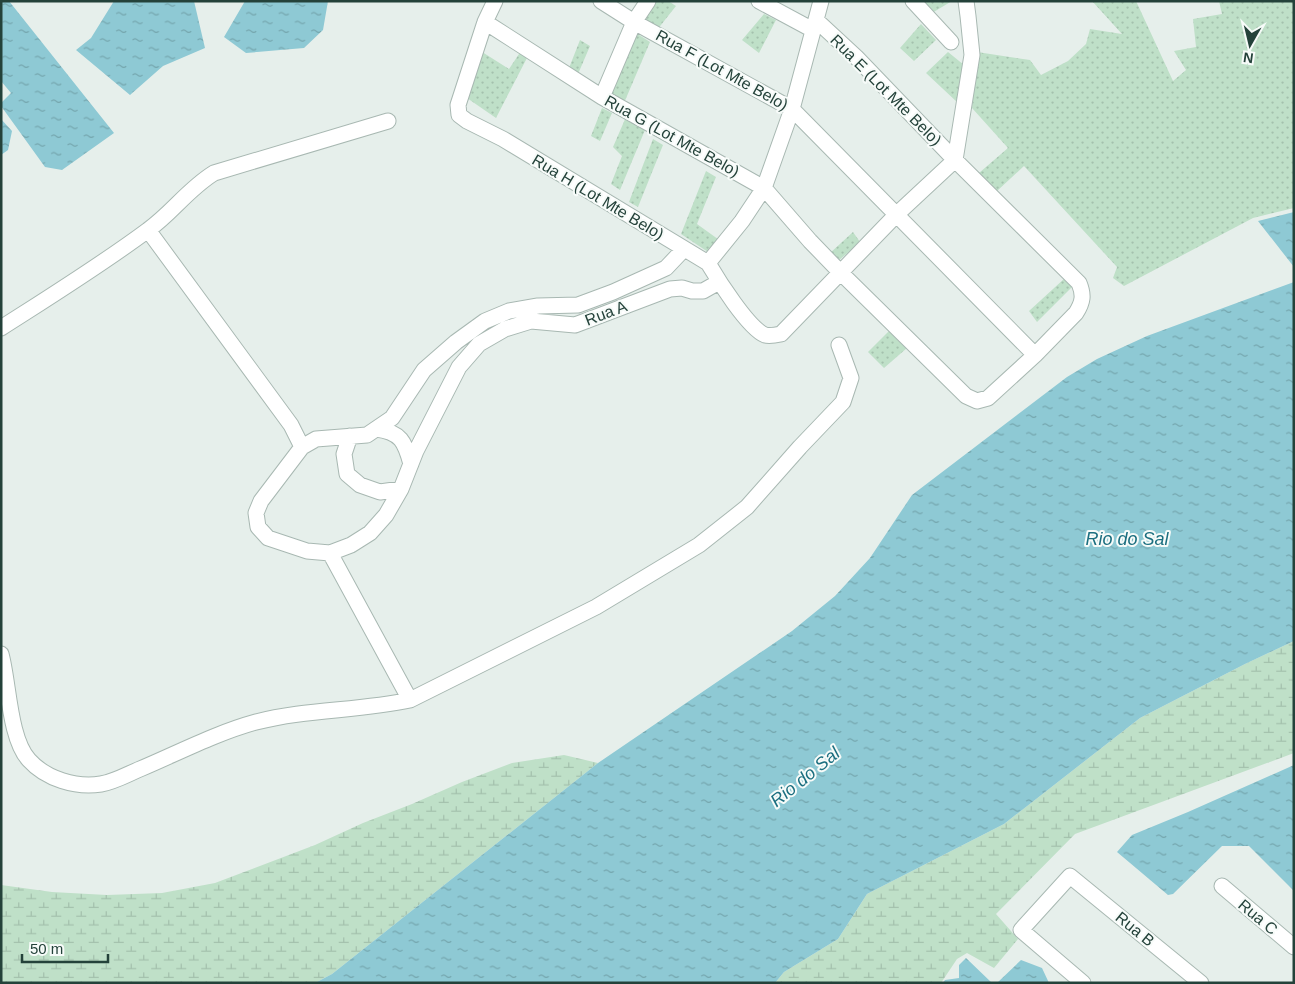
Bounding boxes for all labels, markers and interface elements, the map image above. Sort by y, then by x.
north arrow [1225,20,1275,70]
street label: Rua F (Lot Mte Belo) [653,27,791,113]
street label: Rua E (Lot Mte Belo) [827,31,945,149]
text: N [1242,49,1254,67]
street label: Rua G (Lot Mte Belo) [602,92,742,180]
street label: Rua H (Lot Mte Belo) [529,151,667,243]
street label: Rua A [583,297,630,329]
water label: Rio do Sal [1085,529,1170,549]
water label: Rio do Sal [766,742,844,811]
street label: Rua C [1235,896,1281,938]
street label: Rua B [1112,908,1158,950]
scale bar [22,932,109,964]
text: 50 m [30,940,63,957]

